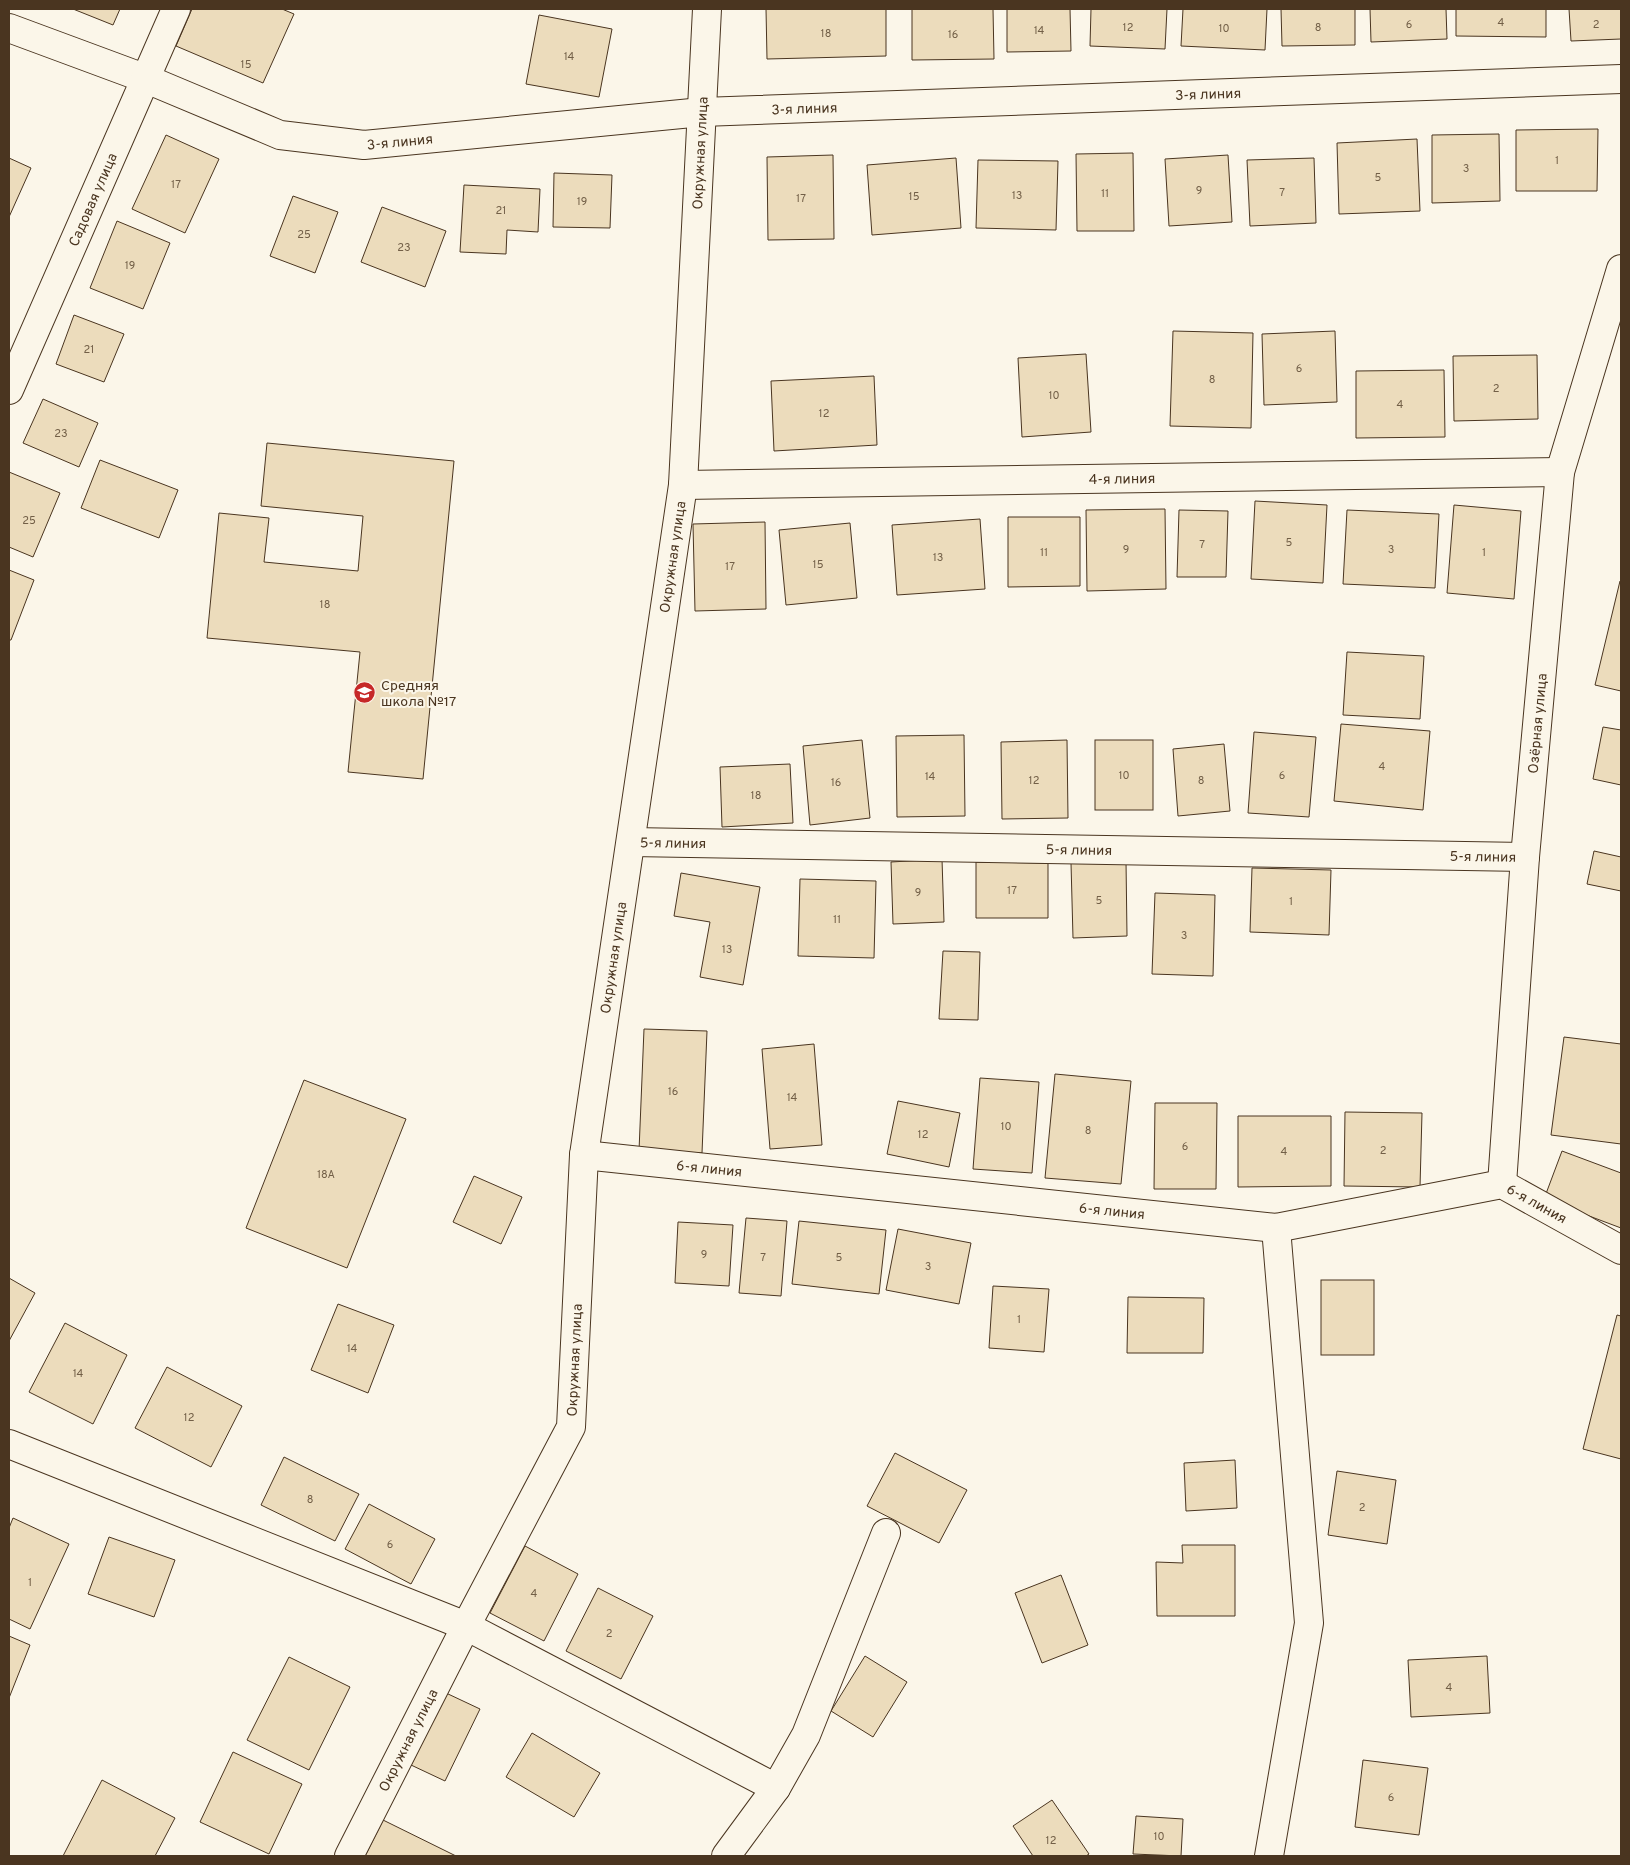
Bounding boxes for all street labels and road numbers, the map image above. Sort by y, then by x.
street label: 3-я линия [1175,86,1241,105]
street label: Окружная улица [690,96,713,210]
street label: 3-я линия [771,100,838,120]
street label: 3-я линия [366,131,434,155]
street label: Садовая улица [66,151,122,250]
street label: 4-я линия [1089,471,1155,489]
street label: Окружная улица [657,500,691,614]
street label: Озёрная улица [1526,673,1552,774]
street label: 5-я линия [640,835,706,853]
street label: 5-я линия [1045,842,1112,860]
street label: 5-я линия [1449,849,1516,867]
street label: Окружная улица [598,901,631,1015]
street label: 6-я линия [675,1158,743,1182]
street label: 6-я линия [1503,1181,1569,1228]
street label: 6-я линия [1078,1200,1146,1224]
street label: Окружная улица [565,1303,587,1417]
street label: Окружная улица [376,1687,442,1795]

